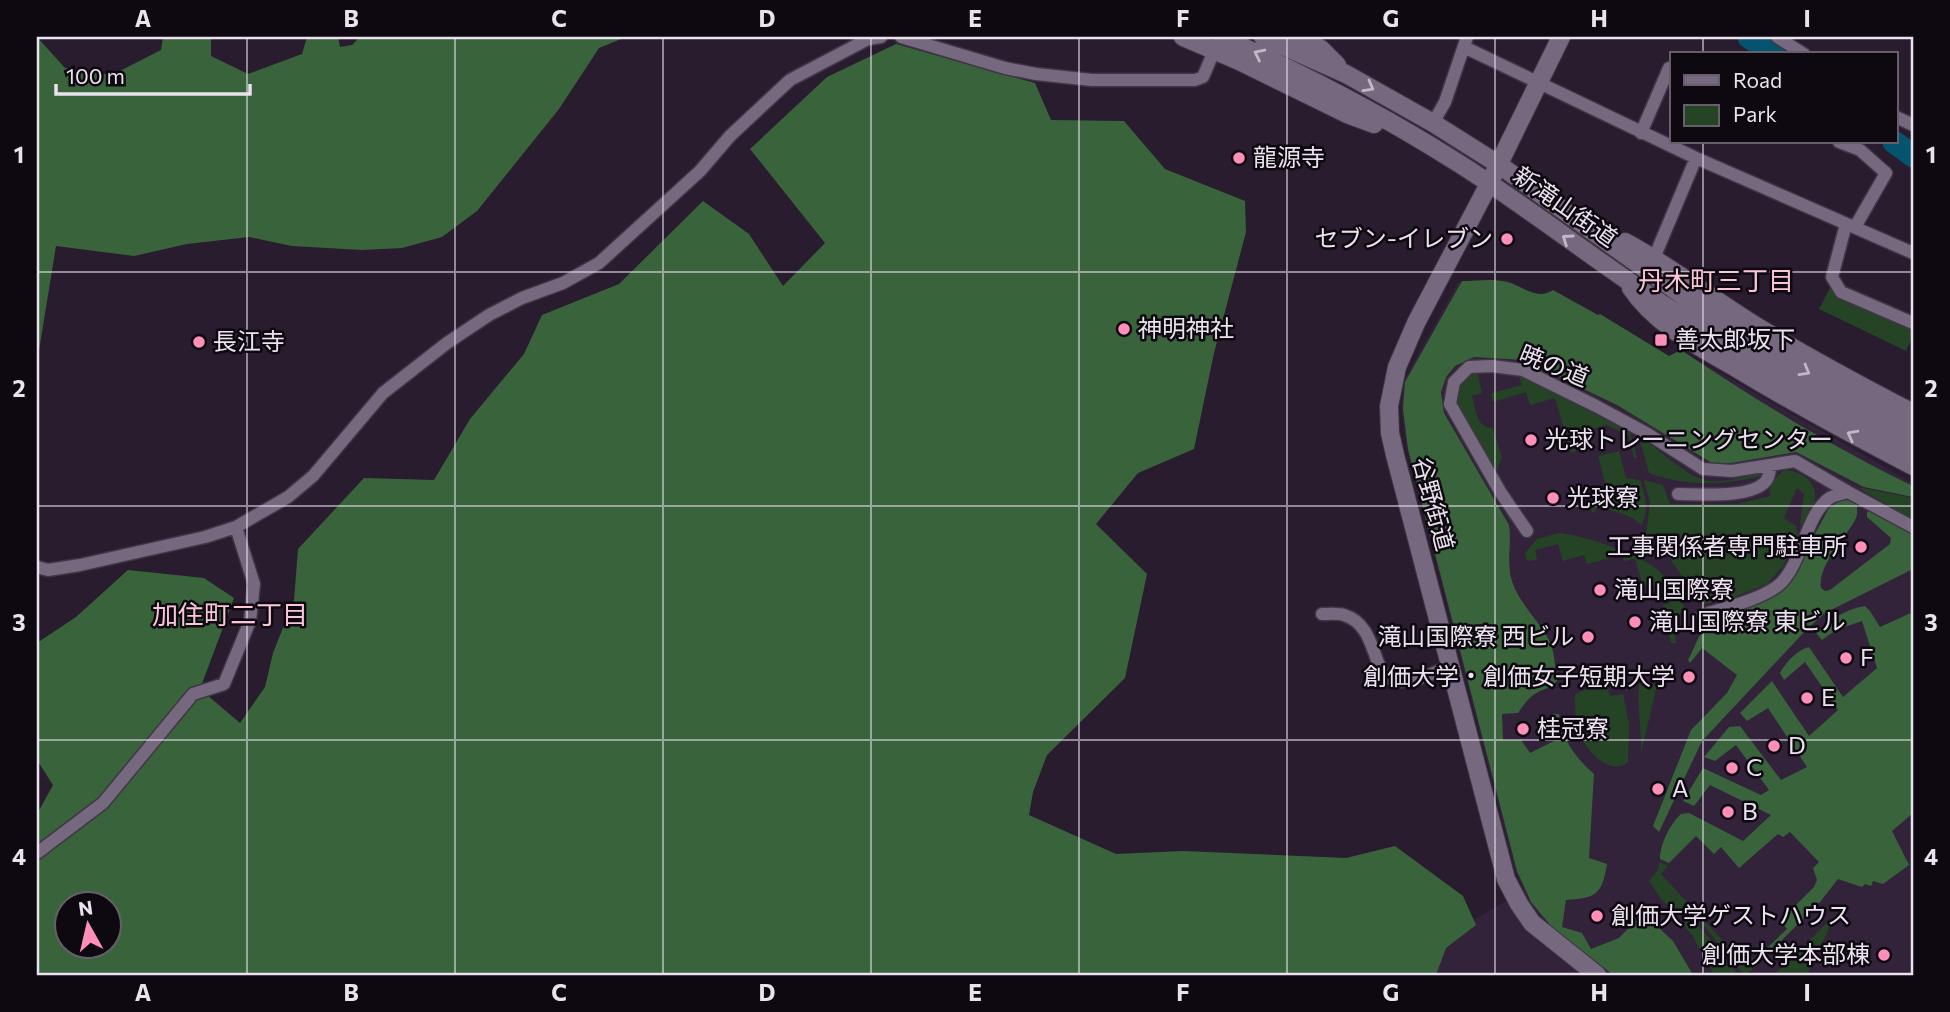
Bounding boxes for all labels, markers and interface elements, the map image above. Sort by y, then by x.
text: A [135,4,152,32]
text: B [343,4,359,32]
text: C [551,4,567,32]
text: D [759,4,776,32]
text: E [968,4,982,32]
text: F [1176,4,1190,32]
text: G [1383,4,1399,32]
text: H [1590,4,1608,32]
text: I [1803,4,1811,32]
one-way arrow [1254,49,1266,63]
scale bar [56,52,250,96]
legend [1670,52,1898,144]
text: 100 m [66,63,125,88]
text: Road [1733,67,1782,92]
one-way arrow [1361,79,1374,92]
text: Park [1733,101,1777,126]
text: 1 [14,140,24,168]
text: 1 [1926,140,1936,168]
place label: 龍源寺 [1253,142,1325,171]
marker: 龍源寺 [1231,150,1247,166]
street label: 新滝山街道 [1508,159,1623,252]
place label: セブン-イレブン [1315,223,1493,252]
marker: セブン-イレブン [1499,231,1515,247]
one-way arrow [1562,234,1575,247]
district label: 丹木町三丁目 [1638,264,1794,295]
place label: 神明神社 [1138,313,1234,342]
marker: 神明神社 [1116,321,1132,337]
place label: 善太郎坂下 [1675,324,1795,353]
place label: 長江寺 [213,326,285,355]
marker: 善太郎坂下 [1653,332,1669,348]
marker: 長江寺 [191,334,207,350]
street label: 暁の道 [1516,338,1593,392]
one-way arrow [1798,363,1811,376]
text: 2 [12,374,26,402]
text: 2 [1924,374,1938,402]
place label: 光球トレーニングセンター [1545,424,1833,453]
one-way arrow [1847,429,1860,443]
marker: 光球トレーニングセンター [1523,432,1539,448]
street label: 谷野街道 [1408,453,1461,554]
place label: 光球寮 [1567,482,1639,511]
marker: 光球寮 [1545,490,1561,506]
place label: 工事関係者専門駐車所 [1607,531,1847,560]
marker: 工事関係者専門駐車所 [1853,539,1869,555]
place label: 滝山国際寮 [1614,574,1734,603]
marker: 滝山国際寮 [1592,582,1608,598]
district label: 加住町二丁目 [152,598,308,629]
place label: 滝山国際寮 東ビル [1649,606,1846,635]
text: 3 [12,608,26,636]
text: 3 [1924,608,1938,636]
marker: 滝山国際寮 東ビル [1627,614,1643,630]
place label: 滝山国際寮 西ビル [1377,621,1574,650]
marker: 滝山国際寮 西ビル [1580,629,1596,645]
place label: F [1860,642,1874,671]
marker: F [1838,650,1854,666]
place label: 創価大学・創価女子短期大学 [1363,661,1675,690]
marker: 創価大学・創価女子短期大学 [1681,669,1697,685]
place label: E [1821,682,1835,711]
marker: E [1799,690,1815,706]
place label: 桂冠寮 [1537,713,1609,742]
marker: 桂冠寮 [1515,721,1531,737]
place label: D [1788,730,1806,759]
marker: D [1766,738,1782,754]
place label: C [1746,752,1762,781]
marker: C [1724,760,1740,776]
place label: A [1672,773,1689,802]
marker: A [1650,781,1666,797]
place label: B [1742,796,1758,825]
marker: B [1720,804,1736,820]
text: 4 [12,842,26,870]
text: 4 [1924,842,1938,870]
north arrow [52,890,122,960]
text: N [77,895,94,920]
place label: 創価大学ゲストハウス [1611,900,1851,929]
marker: 創価大学ゲストハウス [1589,908,1605,924]
place label: 創価大学本部棟 [1702,939,1870,968]
marker: 創価大学本部棟 [1876,947,1892,963]
text: A [135,978,152,1006]
text: B [343,978,359,1006]
text: C [551,978,567,1006]
text: D [759,978,776,1006]
text: E [968,978,982,1006]
text: F [1176,978,1190,1006]
text: G [1383,978,1399,1006]
text: H [1590,978,1608,1006]
text: I [1803,978,1811,1006]

